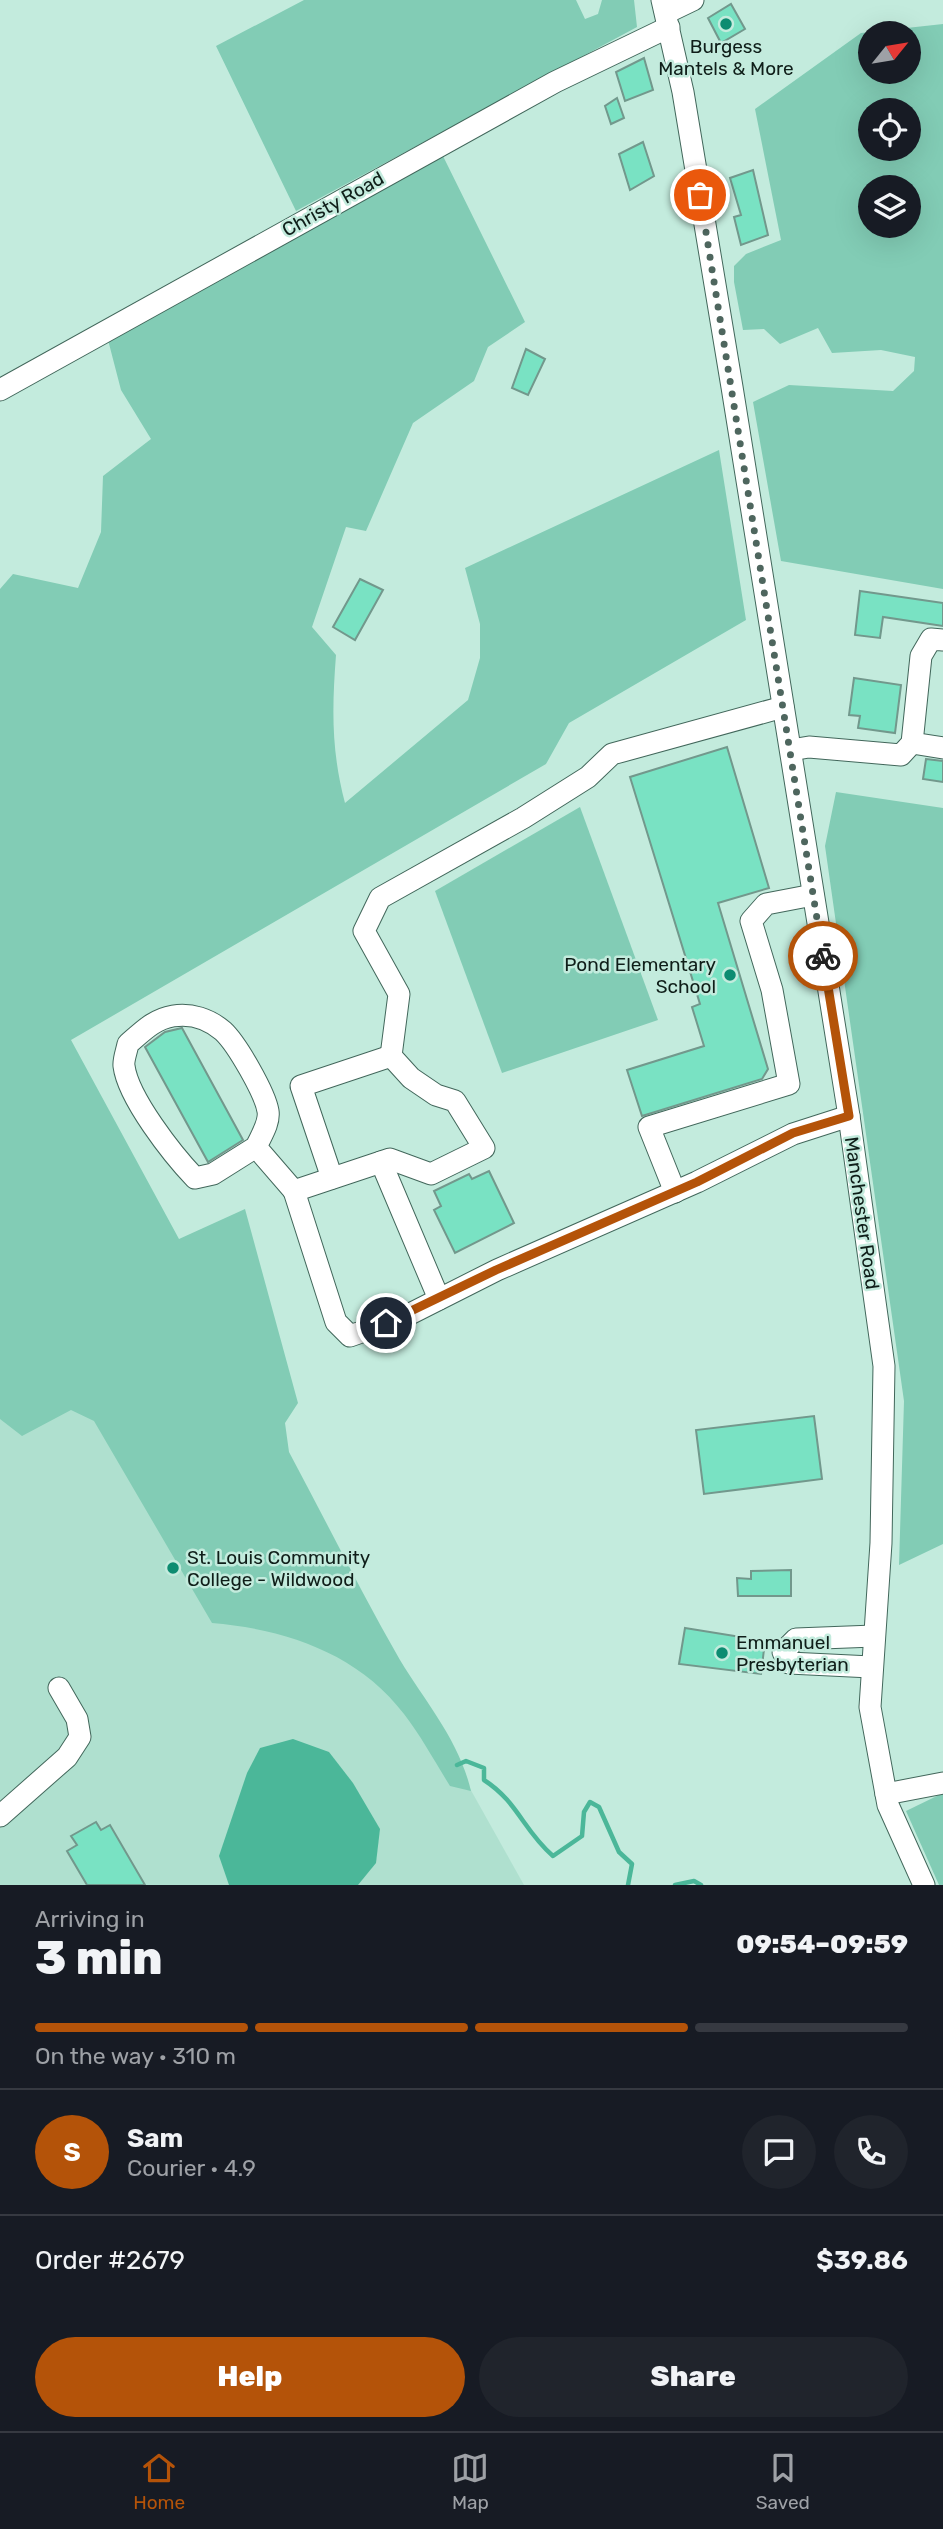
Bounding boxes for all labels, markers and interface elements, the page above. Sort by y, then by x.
marker: Burgess Mantels & More [718,16,734,32]
north arrow [858,21,920,84]
map controls [858,21,921,238]
place label: Burgess Mantels & More [658,35,794,80]
button: locate [858,98,921,161]
pin [670,165,730,225]
street label: Christy Road [278,167,388,241]
button: layers [858,175,921,238]
icon: bag [681,176,719,214]
courier [788,921,858,991]
icon: bike [804,937,842,975]
place label: Pond Elementary School [564,953,716,998]
marker: Pond Elementary School [722,967,738,983]
street label: Manchester Road [840,1135,884,1291]
pin [356,1293,416,1353]
icon: home [367,1304,405,1342]
place label: St. Louis Community College - Wildwood [187,1546,370,1591]
marker: St. Louis Community College - Wildwood [165,1560,181,1576]
place label: Emmanuel Presbyterian [736,1631,849,1676]
marker: Emmanuel Presbyterian [714,1645,730,1661]
text: Arriving in [35,1905,145,1933]
text: 09:54–09:59 [736,1929,908,1960]
text: 3 min [35,1931,163,1986]
text: On the way · 310 m [35,2042,236,2070]
button: chat [742,2115,816,2189]
button: phone [834,2115,908,2189]
text: Sam [127,2123,183,2154]
text: S [63,2137,81,2168]
text: Courier · 4.9 [127,2154,256,2182]
text: Order #2679 [35,2245,185,2276]
text: $39.86 [816,2245,908,2276]
button: Help [35,2337,465,2417]
button: Share [479,2337,908,2417]
tab: Home [133,2449,185,2514]
tab: Map [451,2449,489,2514]
tab: Saved [756,2449,810,2514]

